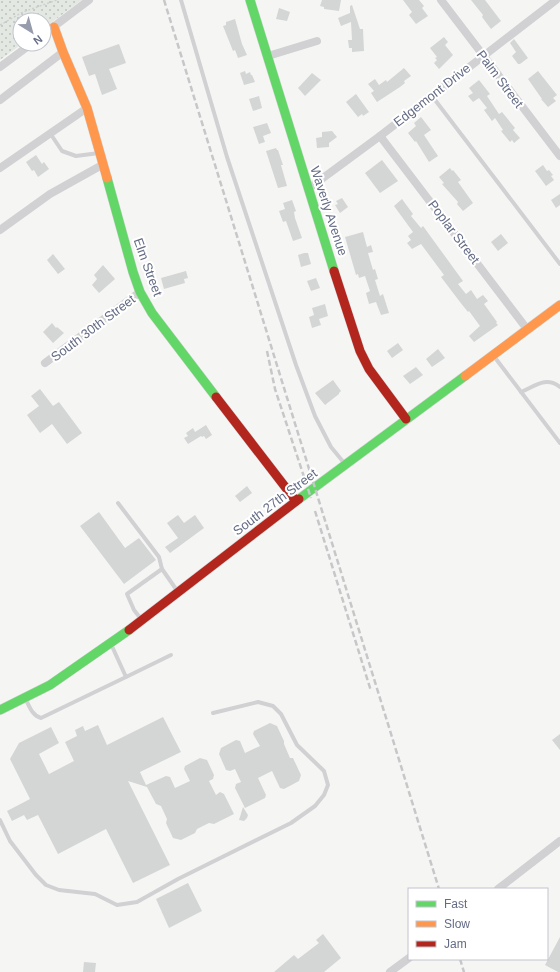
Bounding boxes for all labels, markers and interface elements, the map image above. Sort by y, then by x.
north arrow [12,12,52,52]
text: N [31,33,45,47]
street label: Palm Street [474,47,527,111]
street label: Edgemont Drive [391,60,473,130]
street label: Waverly Avenue [307,164,351,258]
street label: Poplar Street [425,197,483,267]
street label: Elm Street [131,236,166,298]
street label: South 30th Street [48,291,138,364]
street label: South 27th Street [230,465,320,538]
legend [408,888,548,960]
text: Fast [444,897,468,911]
text: Slow [444,917,470,931]
text: Jam [444,937,467,951]

